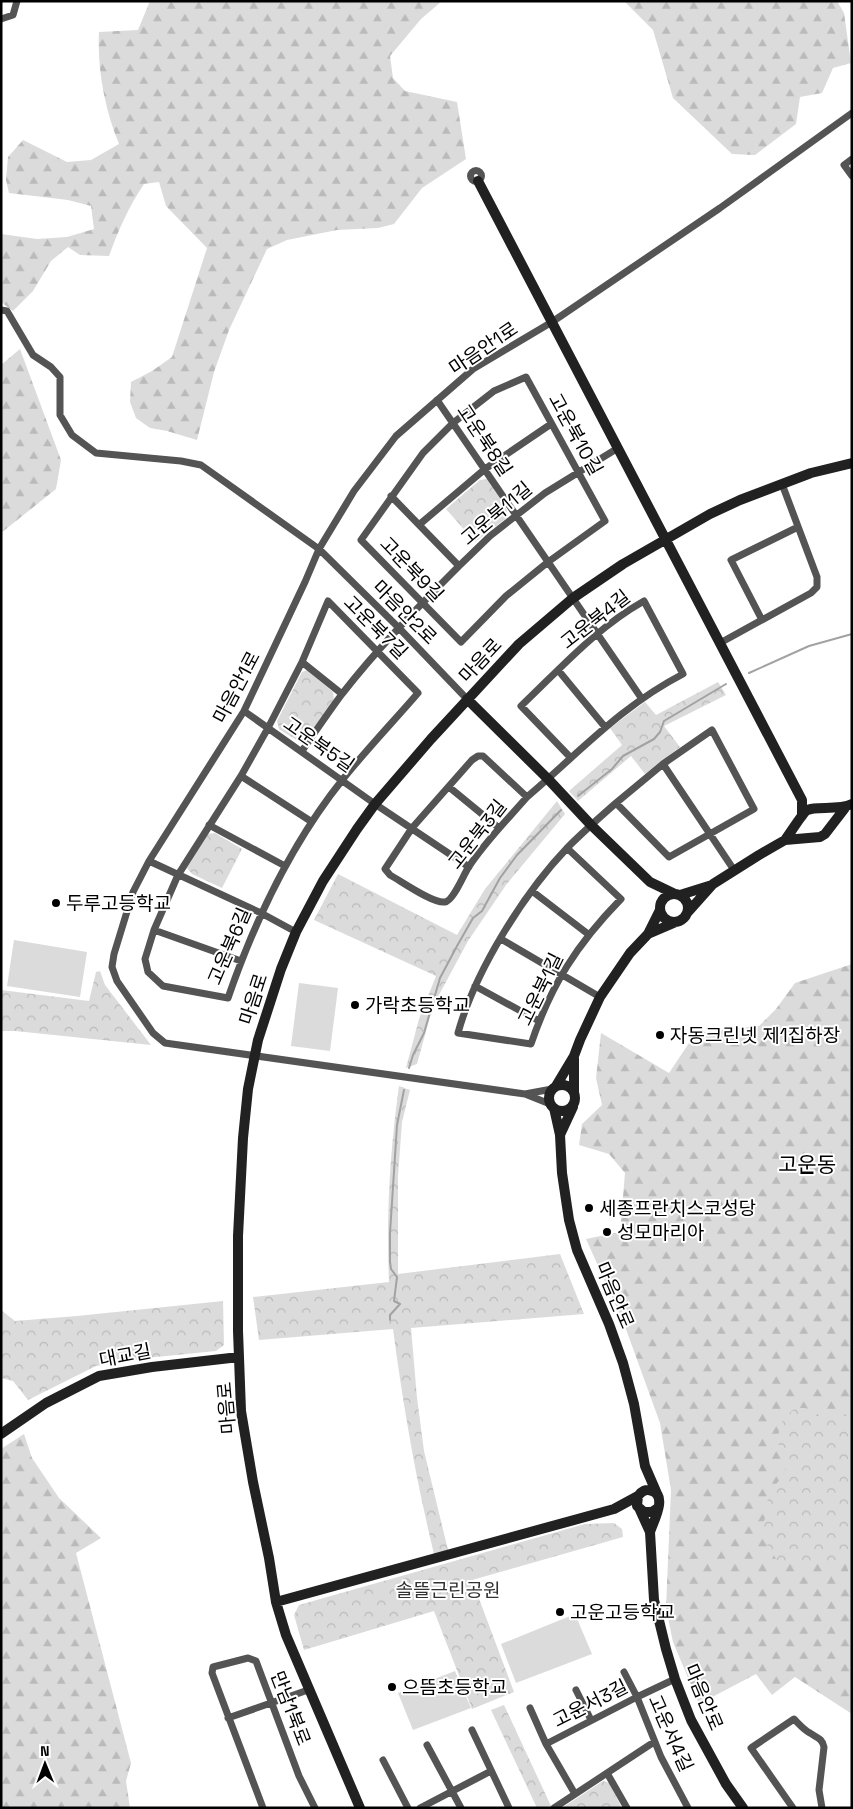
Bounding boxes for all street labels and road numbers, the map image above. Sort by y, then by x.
street label: 마음안1로 [444,316,523,381]
street label: 고운북10길 [543,389,608,480]
street label: 고운북8길 [451,399,518,481]
street label: 고운북11길 [455,476,537,551]
street label: 고운북9길 [374,531,449,607]
street label: 마음안2로 [367,575,442,650]
street label: 고운북4길 [555,584,635,654]
street label: 고운북7길 [338,590,413,665]
street label: 마음로 [453,633,507,688]
street label: 마음안1로 [207,647,266,727]
street label: 고운북5길 [278,711,359,778]
street label: 고운북3길 [442,795,512,874]
street label: 고운북6길 [202,904,257,989]
street label: 고운북1길 [512,949,569,1030]
street label: 마음로 [233,970,273,1028]
street label: 마음안로 [589,1258,640,1332]
street label: 대교길 [97,1338,153,1373]
street label: 마음로 [212,1381,241,1435]
street label: 마음안로 [678,1660,729,1734]
street label: 만남1북로 [265,1667,316,1749]
street label: 고운서3길 [548,1674,632,1733]
street label: 고운서4길 [642,1691,699,1776]

